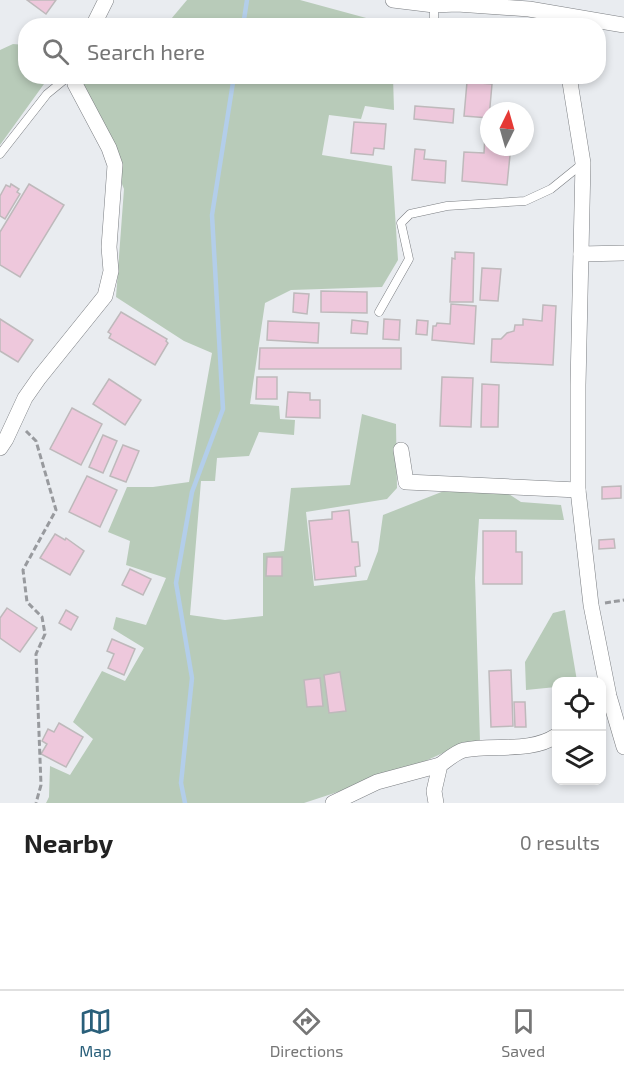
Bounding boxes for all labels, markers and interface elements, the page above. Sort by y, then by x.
search box [18,18,606,84]
icon: search [39,35,72,68]
text: Search here [87,38,205,64]
north arrow [480,102,534,156]
map controls [552,677,606,785]
button: locate [552,677,606,731]
button: layers [552,731,606,785]
text: Nearby [24,827,113,858]
text: 0 results [520,830,600,854]
tab: Map [79,1005,112,1060]
tab: Directions [270,1005,343,1060]
tab: Saved [501,1005,545,1060]

